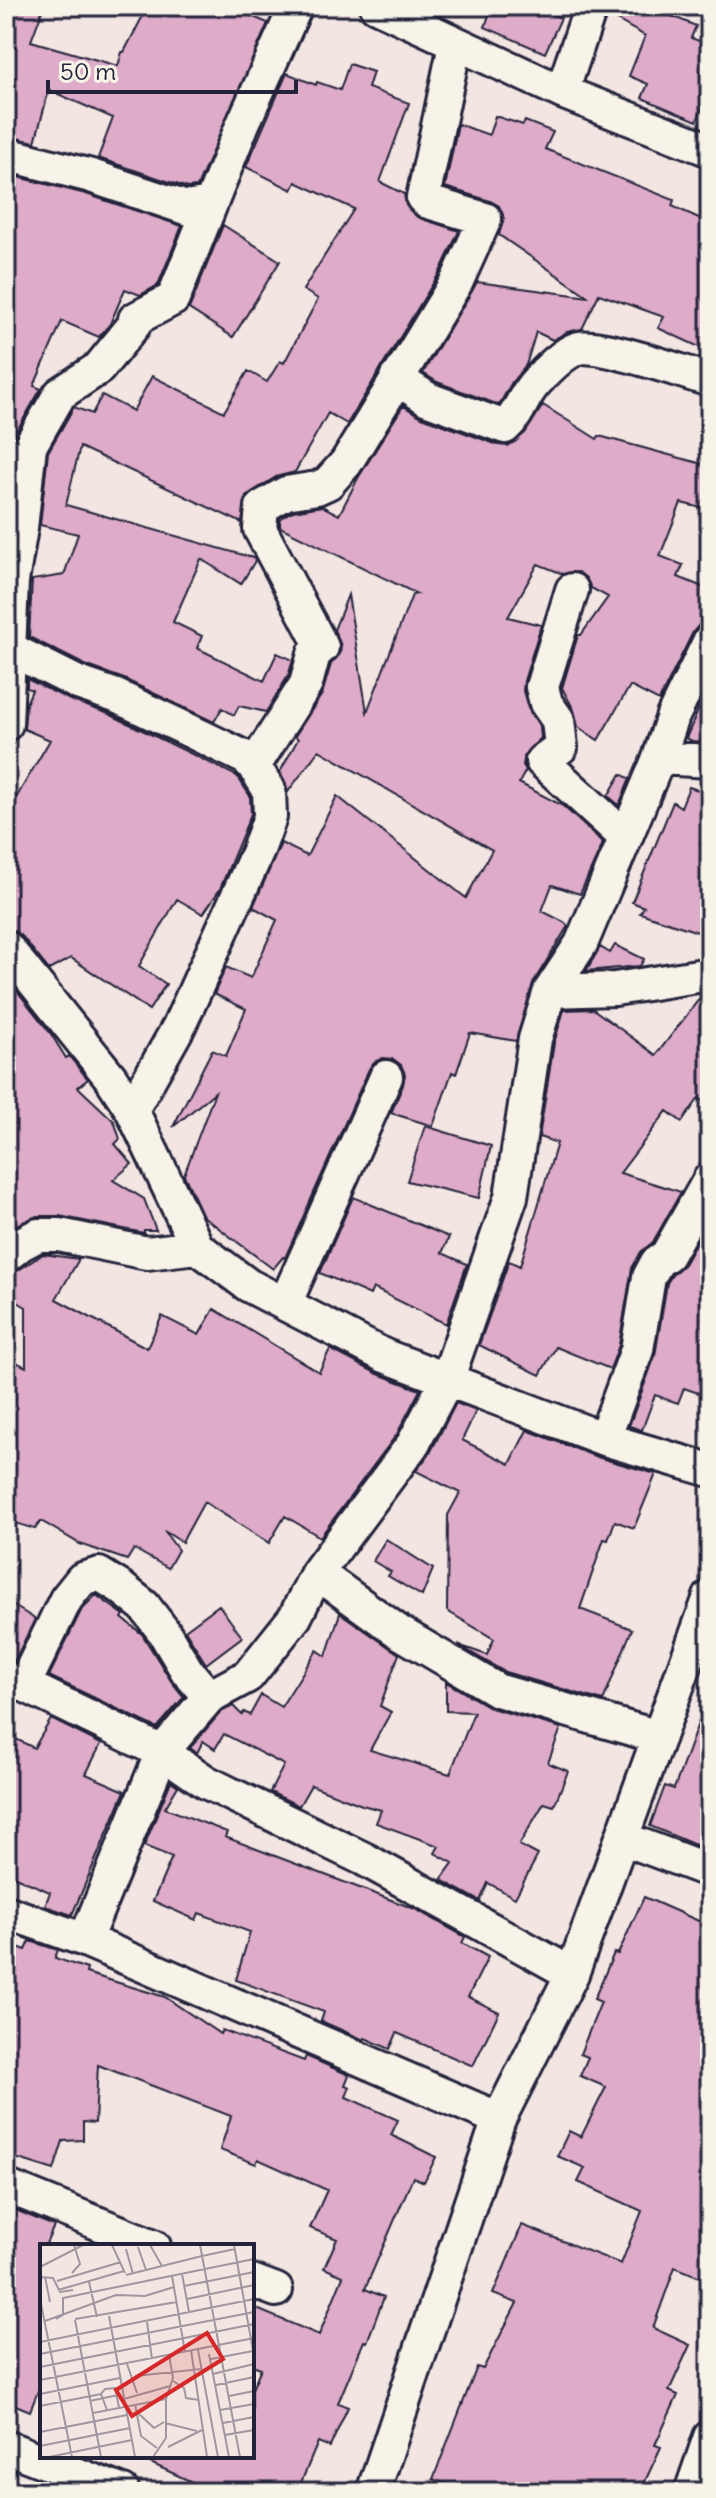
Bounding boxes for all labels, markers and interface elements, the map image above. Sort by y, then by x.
scale bar [48,44,296,94]
text: 50 m [60,56,116,86]
inset map [40,2244,254,2458]

